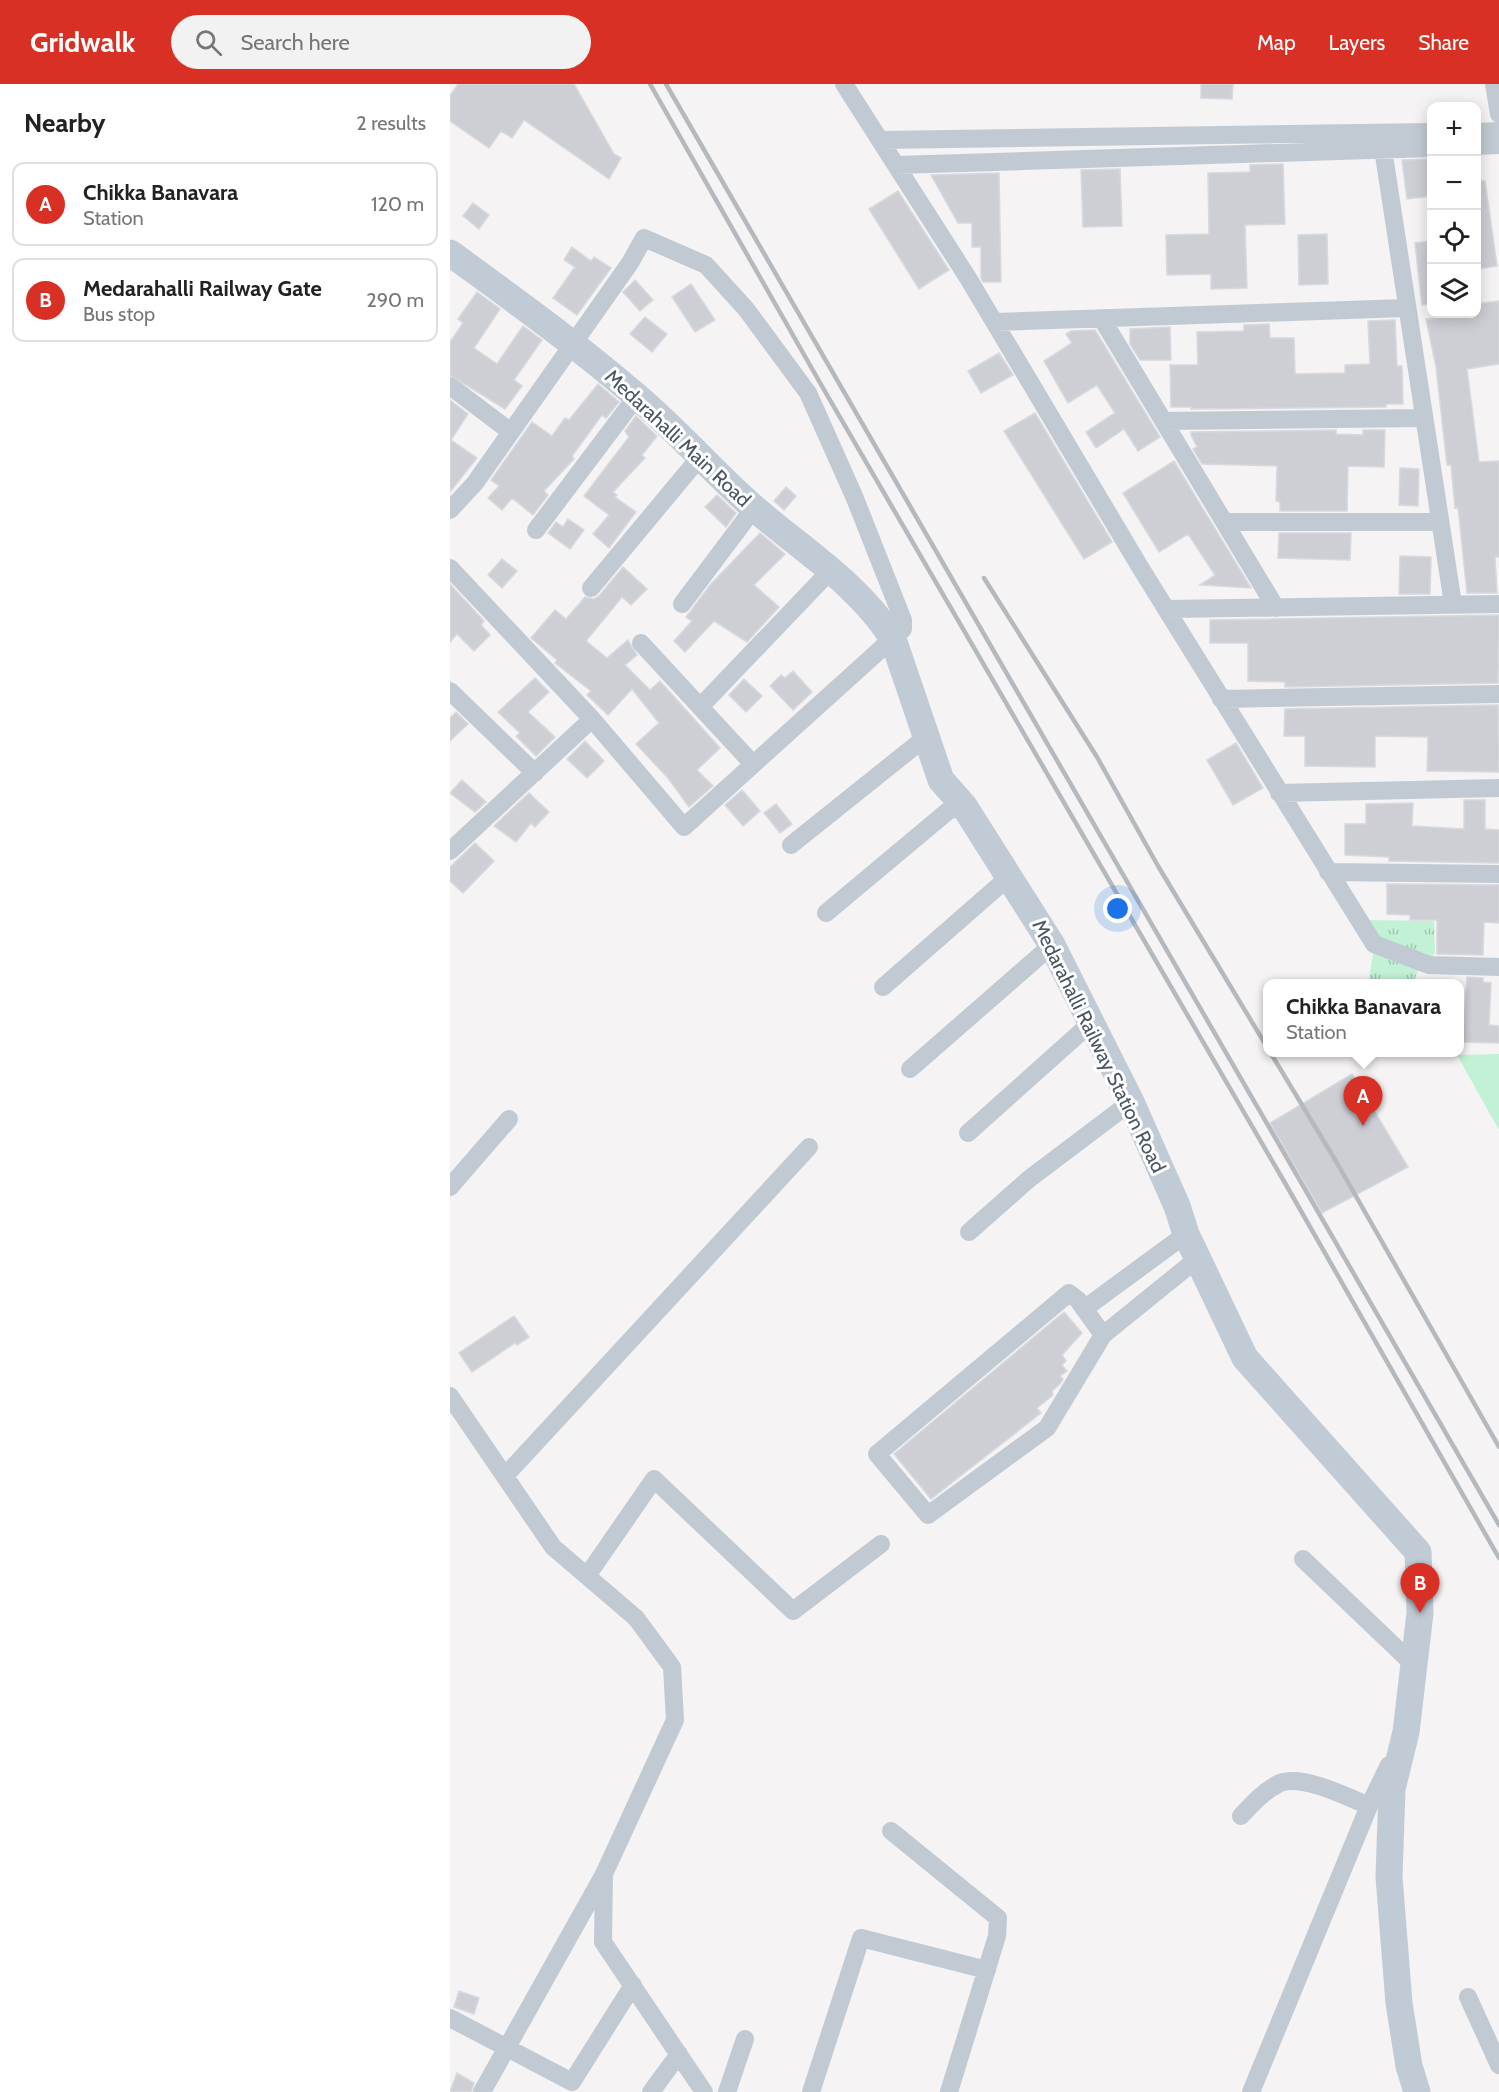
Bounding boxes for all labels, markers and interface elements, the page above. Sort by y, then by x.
search box [171,15,591,69]
text: Gridwalk [30,25,135,59]
icon: search [192,26,225,59]
text: Search here [240,29,350,56]
text: Map [1257,30,1296,55]
text: Layers [1329,30,1385,55]
text: Share [1418,30,1469,55]
map controls [1427,102,1481,318]
button: + [1427,102,1481,156]
text: Nearby [24,107,105,139]
text: 2 results [356,111,426,135]
button: − [1427,156,1481,210]
text: Chikka Banavara [83,179,238,206]
text: A [39,192,52,216]
text: 120 m [371,192,424,216]
text: Station [83,206,144,230]
button: locate [1427,210,1481,264]
button: layers [1427,264,1481,318]
text: Medarahalli Railway Gate [83,275,322,302]
text: B [39,288,52,312]
text: 290 m [366,288,424,312]
text: Bus stop [83,302,155,326]
street label: Medarahalli Main Road [600,364,756,512]
your location [1103,894,1132,923]
street label: Medarahalli Railway Station Road [1027,916,1171,1176]
popup [1263,979,1464,1057]
text: Chikka Banavara [1286,993,1441,1020]
text: Station [1286,1020,1347,1044]
pin: A [1344,1076,1382,1126]
pin: B [1400,1564,1440,1613]

